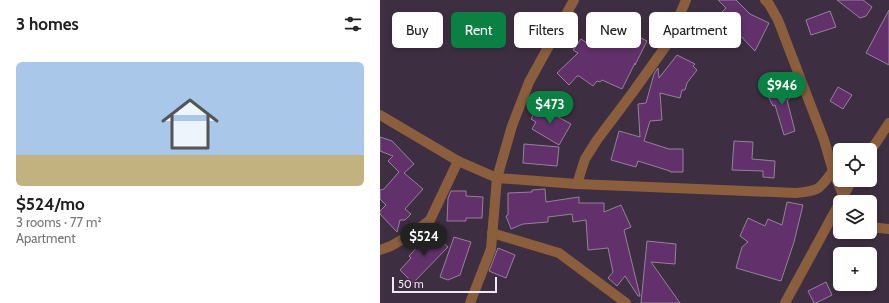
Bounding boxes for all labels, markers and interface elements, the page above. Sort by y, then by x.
chip: Buy [392,12,443,48]
chip: Rent [451,12,506,48]
chip: Filters [514,12,578,48]
chip: New [586,12,641,48]
chip: Apartment [649,12,741,48]
icon: filters [342,13,364,35]
text: 3 homes [16,14,79,34]
pin: $946 [758,72,806,106]
text: $946 [767,77,797,93]
icon: home [154,88,226,160]
pin: $473 [526,91,574,125]
text: $473 [535,96,565,112]
map controls [833,143,877,291]
button: locate [833,143,877,187]
text: $524/mo [16,194,85,214]
button: layers [833,195,877,239]
text: 3 rooms · 77 m² [16,214,102,230]
pin: $524 [400,223,448,257]
text: $524 [409,228,439,244]
text: Apartment [16,230,76,246]
button: + [833,247,877,291]
scale bar [392,275,497,294]
text: 50 m [398,277,424,291]

